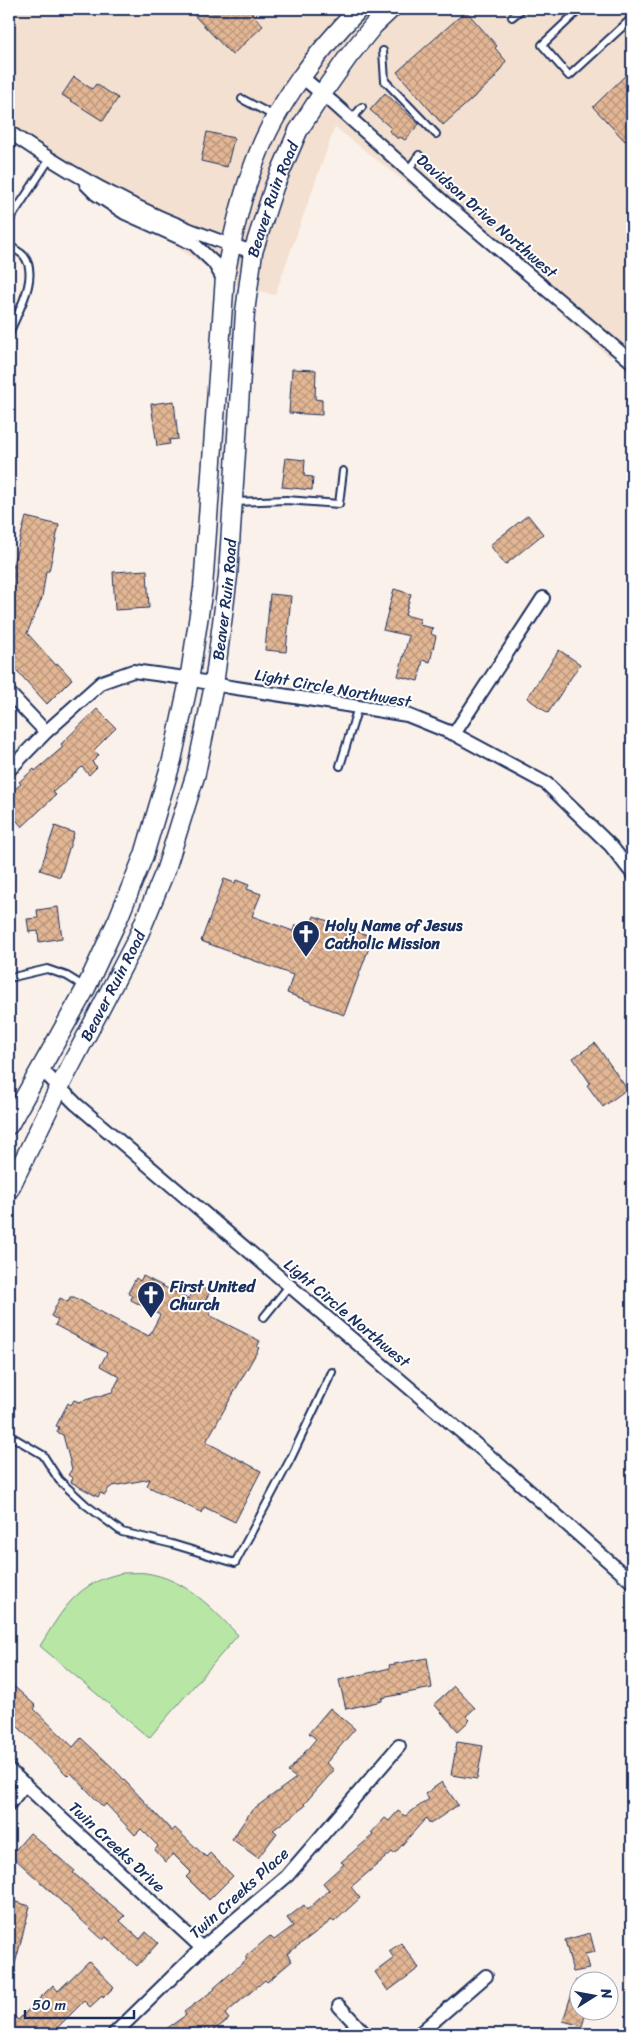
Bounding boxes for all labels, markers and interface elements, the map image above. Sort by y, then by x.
street label: Beaver Ruin Road [238,135,307,261]
street label: Davidson Drive Northwest [410,146,565,286]
street label: Beaver Ruin Road [203,536,245,662]
street label: Light Circle Northwest [252,660,414,716]
place label: Holy Name of Jesus Catholic Mission [324,911,463,958]
church icon: Holy Name of Jesus Catholic Mission [291,919,321,958]
street label: Beaver Ruin Road [71,924,154,1047]
street label: Light Circle Northwest [277,1251,417,1375]
place label: First United Church [169,1272,257,1319]
church icon: First United Church [136,1280,166,1319]
street label: Twin Creeks Drive [62,1794,172,1900]
street label: Twin Creeks Place [182,1840,296,1946]
north arrow [568,1970,618,2020]
text: N [593,1985,620,2001]
scale bar [25,1988,134,2020]
text: 50 m [32,1992,67,2018]

